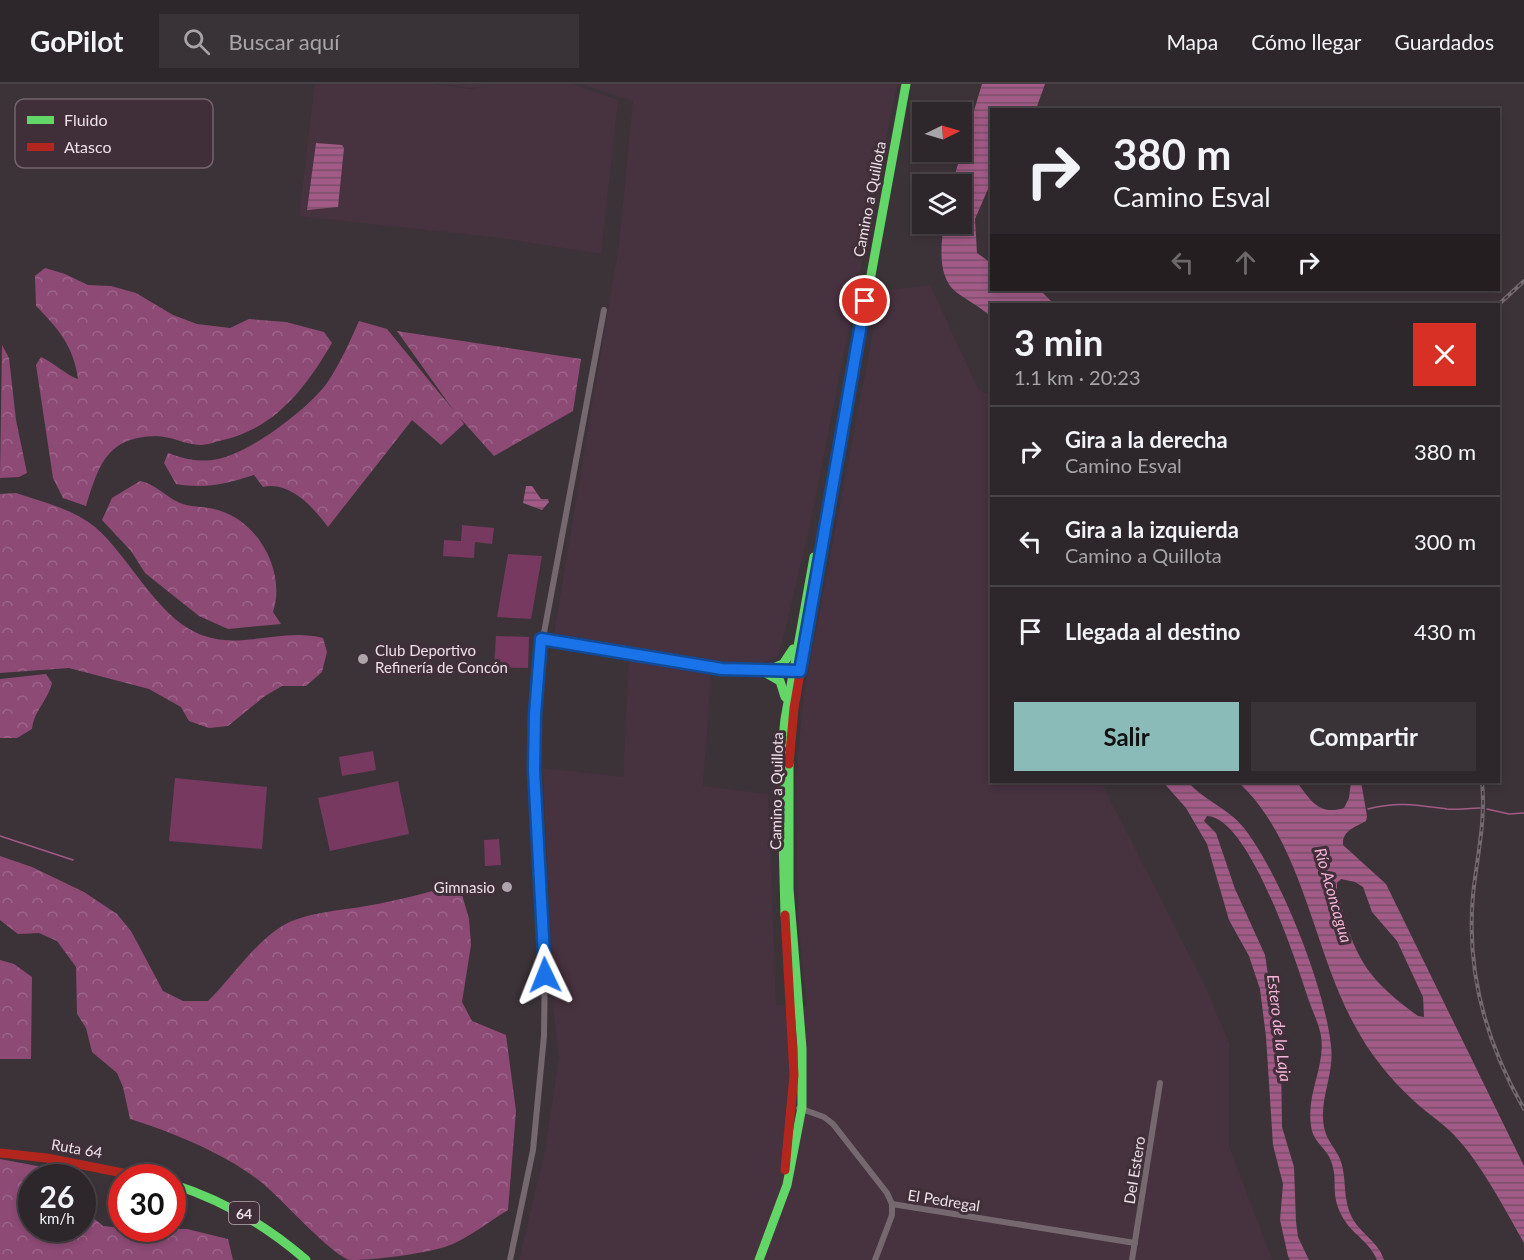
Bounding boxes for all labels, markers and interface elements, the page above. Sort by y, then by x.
search box [159,14,579,68]
text: GoPilot [30,24,123,58]
icon: search [180,25,213,58]
text: Buscar aquí [228,28,340,55]
text: Mapa [1166,29,1218,54]
text: Cómo llegar [1251,29,1362,54]
text: Guardados [1395,29,1494,54]
legend [15,99,213,168]
north arrow [912,102,972,162]
map controls [912,102,972,234]
text: Fluido [64,110,107,129]
text: 380 m [1113,129,1231,179]
icon: right [1014,132,1092,210]
text: Atasco [64,137,112,156]
street label: Camino a Quillota [849,140,889,258]
button: layers [912,174,972,234]
text: Camino Esval [1113,180,1271,213]
icon: left [1166,246,1199,279]
icon: ahead [1229,246,1262,279]
icon: right [1292,246,1325,279]
pin [839,275,890,326]
icon: arrive [848,284,881,317]
text: 3 min [1014,320,1103,364]
button: close [1413,323,1476,386]
text: 1.1 km · 20:23 [1014,365,1141,389]
text: Gira a la derecha [1065,426,1228,453]
icon: right [1014,435,1047,468]
text: 380 m [1414,438,1476,465]
text: Camino Esval [1065,453,1182,477]
text: Gira a la izquierda [1065,516,1239,543]
icon: left [1014,525,1047,558]
text: 300 m [1414,528,1476,555]
text: Camino a Quillota [1065,543,1222,567]
icon: arrive [1014,615,1047,648]
text: Llegada al destino [1065,618,1241,645]
text: 430 m [1414,618,1476,645]
place label: Club Deportivo Refinería de Concón [375,641,508,676]
marker: Club Deportivo Refinería de Concón [356,652,370,666]
button: Salir [1014,702,1239,771]
button: Compartir [1251,702,1476,771]
street label: Camino a Quillota [766,732,786,850]
water label: Río Aconcagua [1311,845,1357,945]
place label: Gimnasio [434,878,495,896]
marker: Gimnasio [500,880,514,894]
position arrow [513,943,577,1007]
water label: Estero de la Laja [1264,973,1296,1083]
street label: Ruta 64 [50,1135,104,1161]
street label: Del Estero [1120,1135,1148,1205]
speed limit sign: 30 [108,1164,186,1242]
text: 26 [40,1178,74,1214]
street label: El Pedregal [907,1185,981,1215]
road number: 64 [229,1202,259,1224]
text: km/h [39,1209,75,1227]

